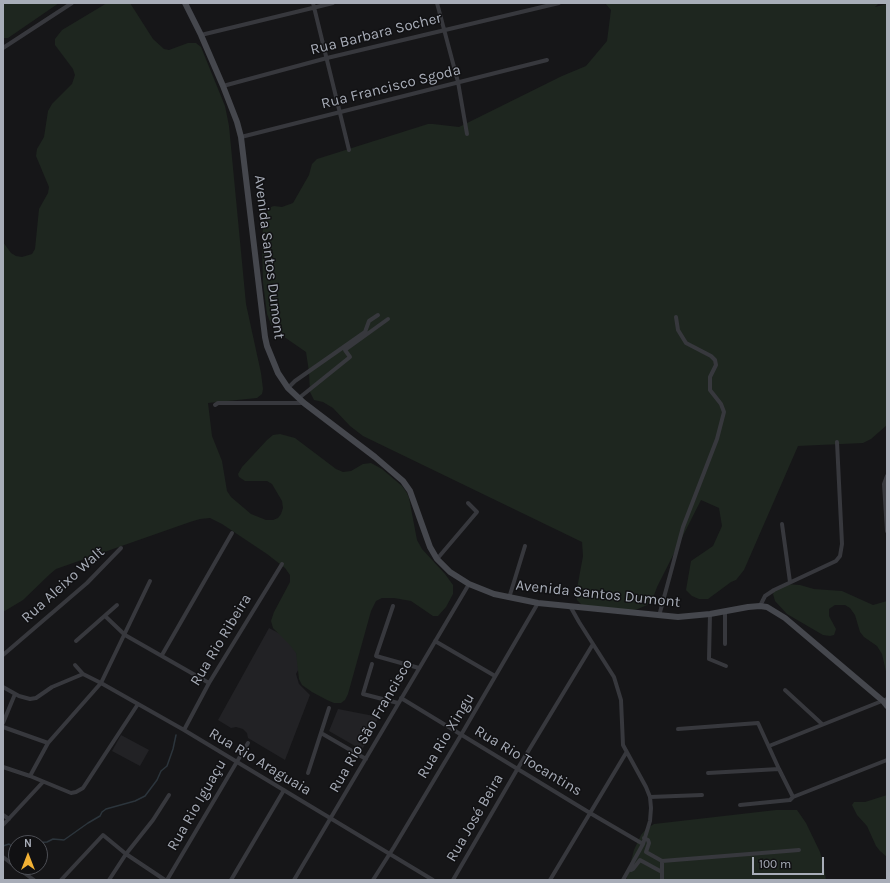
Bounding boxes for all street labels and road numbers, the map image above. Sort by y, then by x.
street label: Rua Barbara Socher [308,9,444,59]
street label: Rua Francisco Sgoda [319,61,463,113]
street label: Avenida Santos Dumont [250,174,288,340]
street label: Rua Aleixo Walt [18,543,108,627]
street label: Avenida Santos Dumont [515,576,681,612]
street label: Rua Rio Ribeira [187,591,255,689]
street label: Rua Rio São Francisco [325,656,417,796]
street label: Rua Rio Xingu [414,690,478,782]
street label: Rua Rio Tocantins [471,722,585,800]
street label: Rua Rio Araguaia [206,724,314,800]
street label: Rua Rio Iguaçu [164,756,230,854]
street label: Rua José Beira [443,771,507,865]

